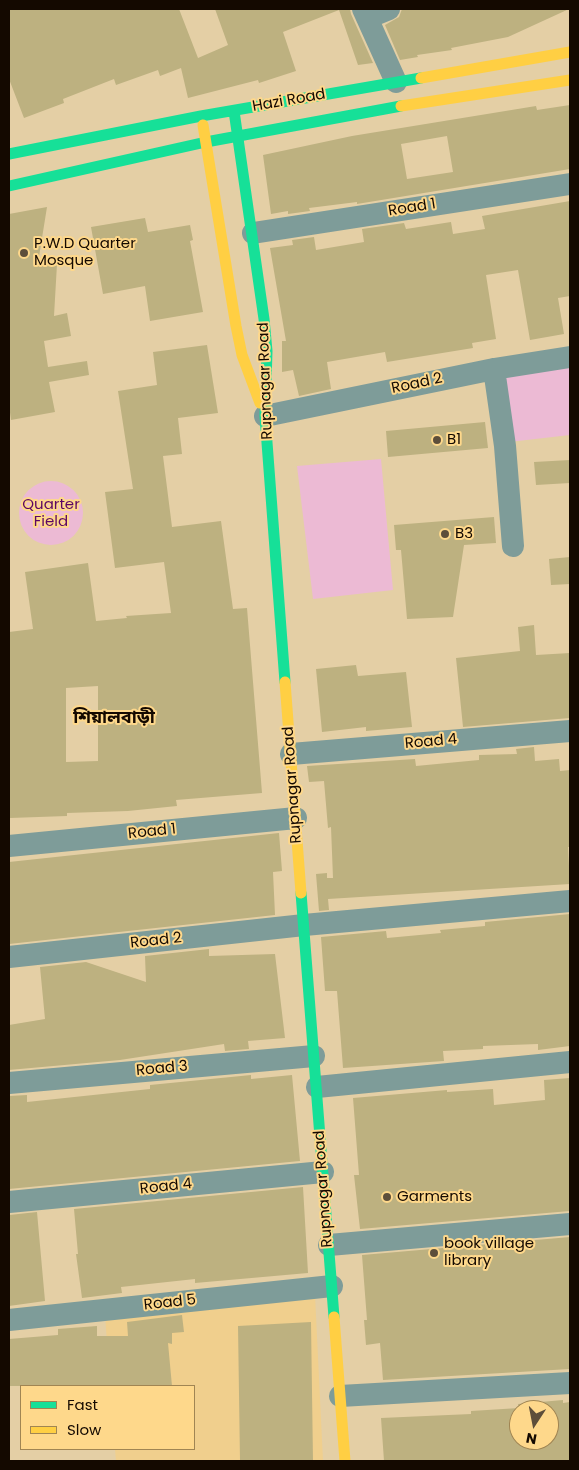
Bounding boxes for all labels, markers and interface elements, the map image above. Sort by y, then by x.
street label: Hazi Road [251,86,327,116]
street label: Road 1 [387,195,437,221]
place label: P.W.D Quarter Mosque [34,235,136,270]
marker: P.W.D Quarter Mosque [18,247,30,259]
street label: Rupnagar Road [255,322,277,440]
street label: Road 2 [390,370,444,398]
place label: B1 [447,431,461,449]
marker: B1 [431,434,443,446]
park label: Quarter Field [22,496,80,531]
place label: B3 [455,525,473,543]
marker: B3 [439,528,451,540]
district label: শিয়ালবাড়ী [73,707,155,729]
street label: Rupnagar Road [280,726,306,844]
street label: Road 4 [404,731,458,753]
street label: Road 1 [127,821,177,843]
street label: Road 2 [129,929,183,953]
street label: Road 3 [135,1058,189,1080]
street label: Rupnagar Road [311,1130,337,1248]
street label: Road 4 [139,1175,193,1199]
place label: Garments [397,1188,472,1206]
marker: Garments [381,1191,393,1203]
place label: book village library [444,1235,534,1270]
marker: book village library [428,1247,440,1259]
street label: Road 5 [143,1291,197,1315]
legend [20,1385,195,1450]
text: Fast [67,1394,98,1415]
north arrow [509,1400,559,1450]
text: Slow [67,1419,101,1440]
text: N [524,1428,538,1450]

